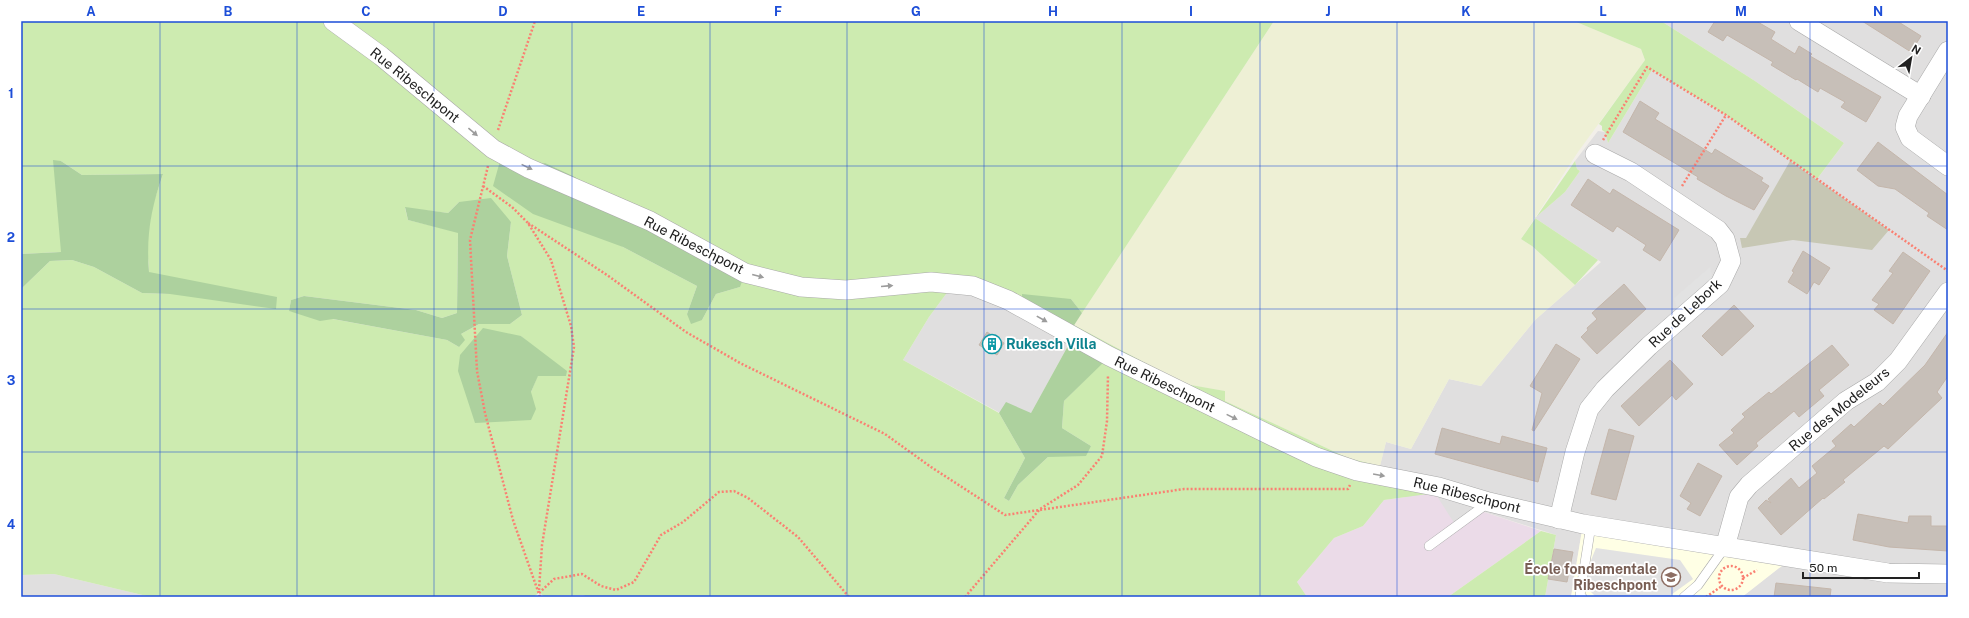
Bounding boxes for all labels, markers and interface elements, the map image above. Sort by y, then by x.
text: A [86,4,96,19]
text: B [224,4,233,19]
text: C [361,4,371,19]
text: D [498,4,508,19]
text: E [637,4,645,19]
text: F [774,4,782,19]
text: G [911,4,921,19]
text: H [1048,4,1058,19]
text: I [1189,4,1193,19]
text: J [1325,4,1331,19]
text: K [1461,4,1471,19]
text: L [1599,4,1607,19]
text: M [1735,4,1747,19]
text: N [1873,4,1883,19]
north arrow [1891,38,1931,78]
text: N [1909,42,1923,57]
street label: Rue Ribeschpont [367,44,463,126]
text: 1 [8,86,14,101]
one-way arrow [468,128,478,137]
one-way arrow [521,164,533,171]
street label: Rue Ribeschpont [641,213,747,277]
text: 2 [7,230,15,245]
one-way arrow [752,273,764,279]
street label: Rue de Lebork [1645,275,1725,351]
one-way arrow [881,283,893,289]
one-way arrow [1036,315,1048,322]
building icon: Rukesch Villa [981,333,1003,355]
place label: Rukesch Villa [1006,336,1097,352]
street label: Rue Ribeschpont [1112,353,1218,415]
street label: Rue des Modeleurs [1786,364,1892,454]
text: 3 [7,373,16,388]
one-way arrow [1227,414,1238,420]
one-way arrow [1373,472,1385,478]
street label: Rue Ribeschpont [1412,474,1522,516]
text: 4 [7,517,16,532]
scale bar [1803,554,1919,580]
place label: École fondamentale Ribeschpont [1524,560,1657,593]
text: 50 m [1809,561,1837,575]
school or university icon: École fondamentale Ribeschpont [1660,566,1682,588]

